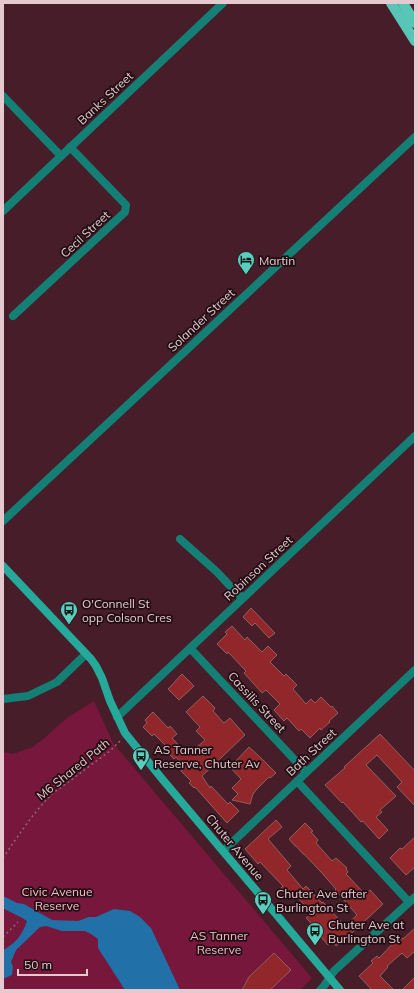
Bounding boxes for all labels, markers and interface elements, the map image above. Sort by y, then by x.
street label: Banks Street [74,68,136,128]
street label: Cecil Street [57,207,113,261]
hotel icon: Martin [236,250,256,275]
place label: Martin [259,253,295,268]
street label: Solander Street [164,285,238,355]
street label: Robinson Street [221,532,295,604]
place label: O'Connell St opp Colson Cres [82,596,172,625]
bus stop icon: O'Connell St opp Colson Cres [59,600,79,625]
street label: Cassilis Street [225,668,289,736]
street label: Bath Street [283,725,339,779]
street label: M6 Shared Path [34,735,112,803]
place label: AS Tanner Reserve, Chuter Av [154,742,260,771]
bus stop icon: AS Tanner Reserve, Chuter Av [131,746,151,771]
street label: Chuter Avenue [203,811,267,883]
park label: Civic Avenue Reserve [21,884,93,913]
place label: Chuter Ave after Burlington St [276,886,367,915]
bus stop icon: Chuter Ave after Burlington St [253,890,273,915]
place label: Chuter Ave at Burlington St [328,917,404,946]
bus stop icon: Chuter Ave at Burlington St [305,921,325,946]
park label: AS Tanner Reserve [190,928,249,957]
scale bar [18,951,87,977]
text: 50 m [24,957,52,972]

